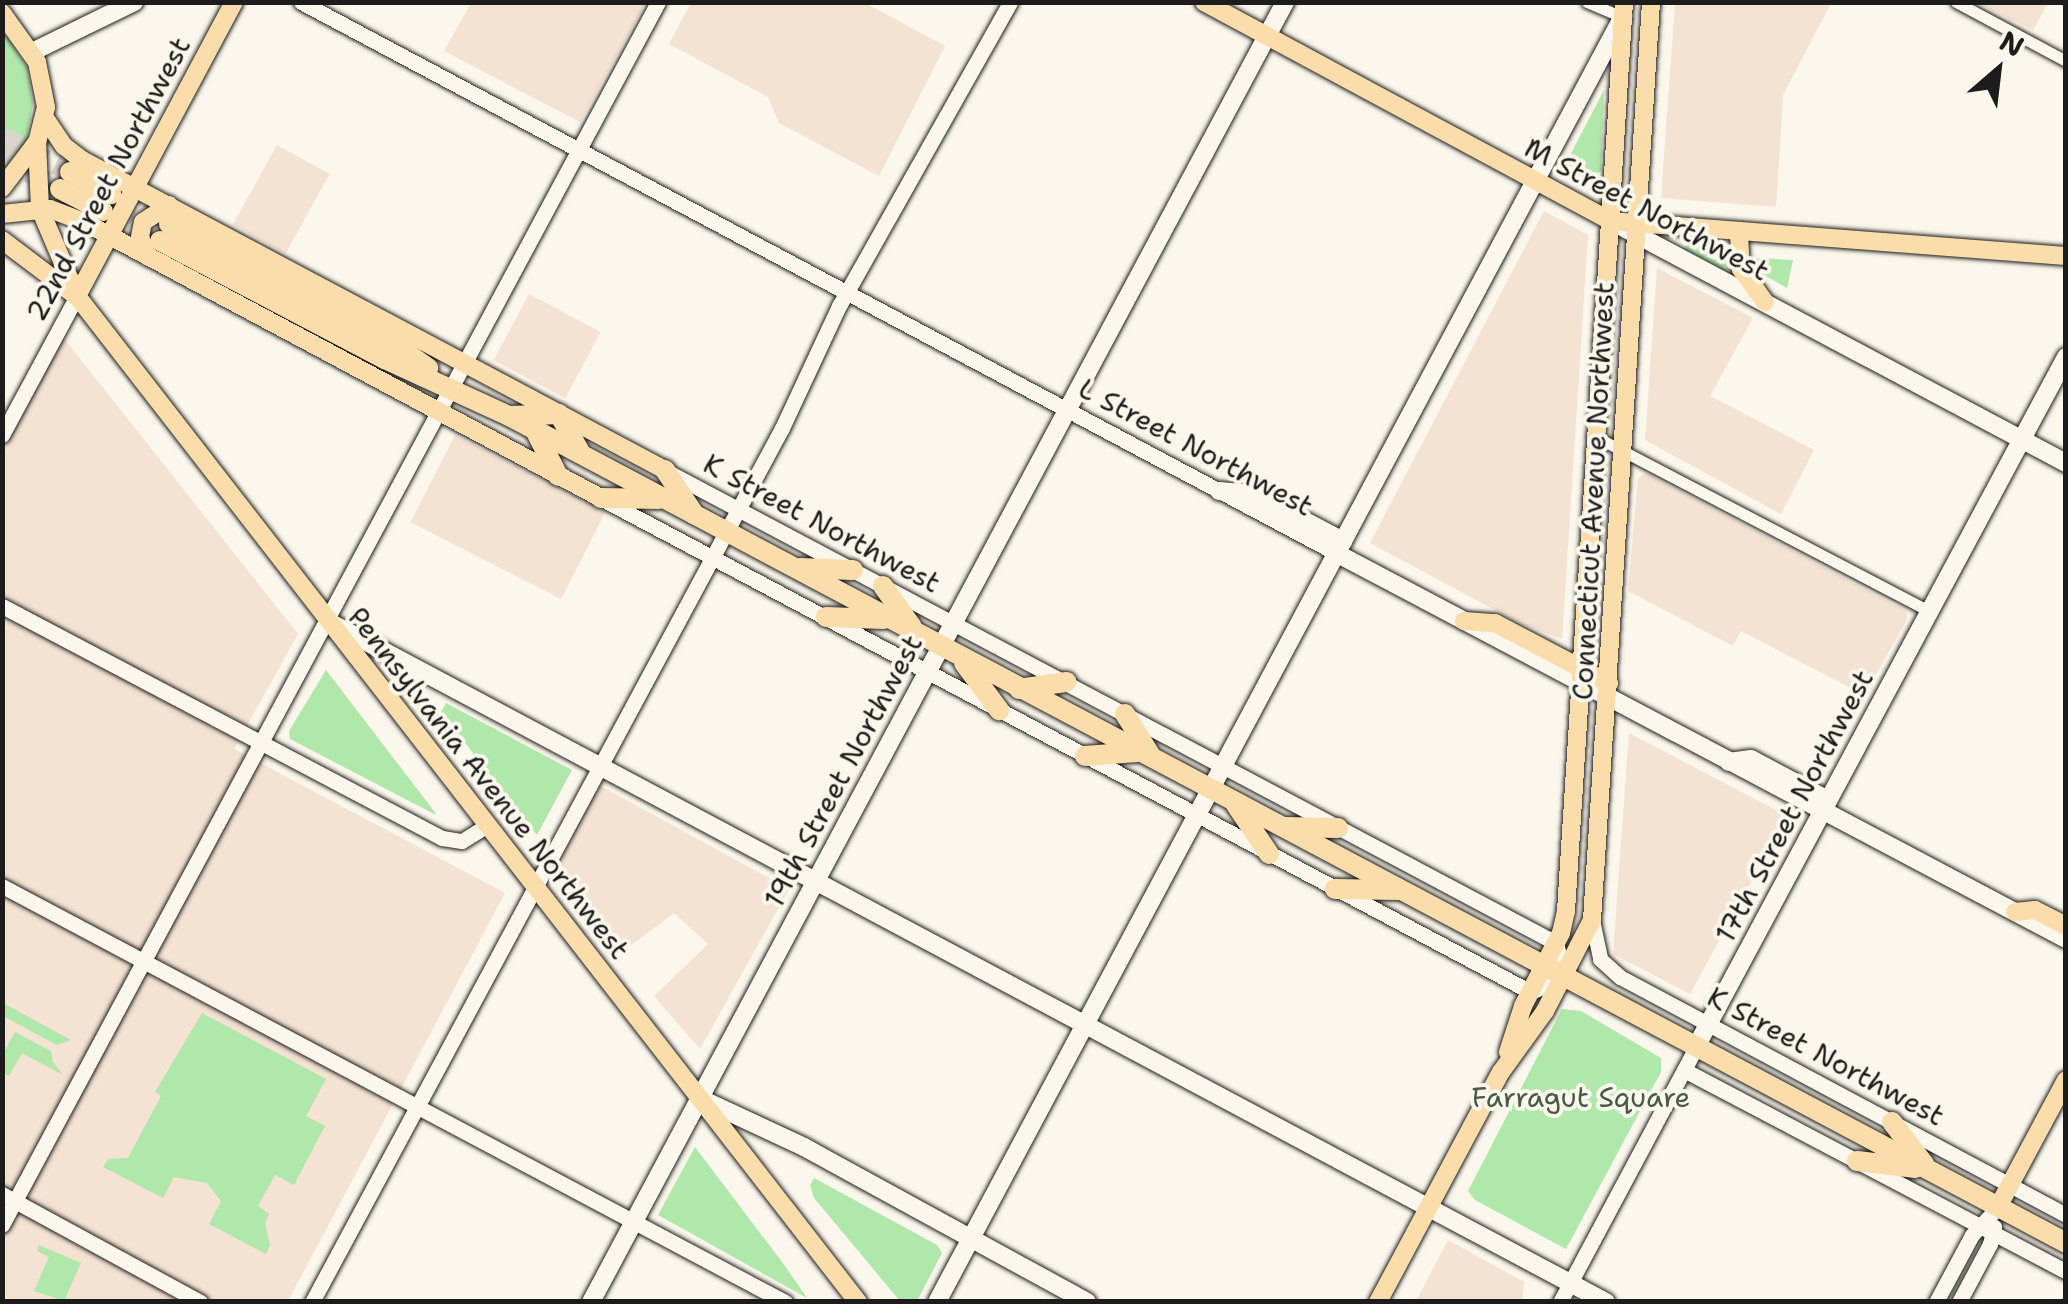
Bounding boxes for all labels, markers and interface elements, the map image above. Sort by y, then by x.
north arrow [1948,20,2048,120]
text: N [1993,22,2031,65]
street label: 22nd Street Northwest [19,31,197,327]
street label: M Street Northwest [1519,130,1775,288]
street label: Connecticut Avenue Northwest [1565,281,1621,701]
street label: L Street Northwest [1073,371,1319,523]
street label: K Street Northwest [698,446,946,600]
street label: Pennsylvania Avenue Northwest [341,600,637,966]
street label: 19th Street Northwest [757,629,929,913]
street label: 17th Street Northwest [1708,664,1880,948]
street label: K Street Northwest [1702,979,1950,1133]
park label: Farragut Square [1472,1080,1690,1114]

